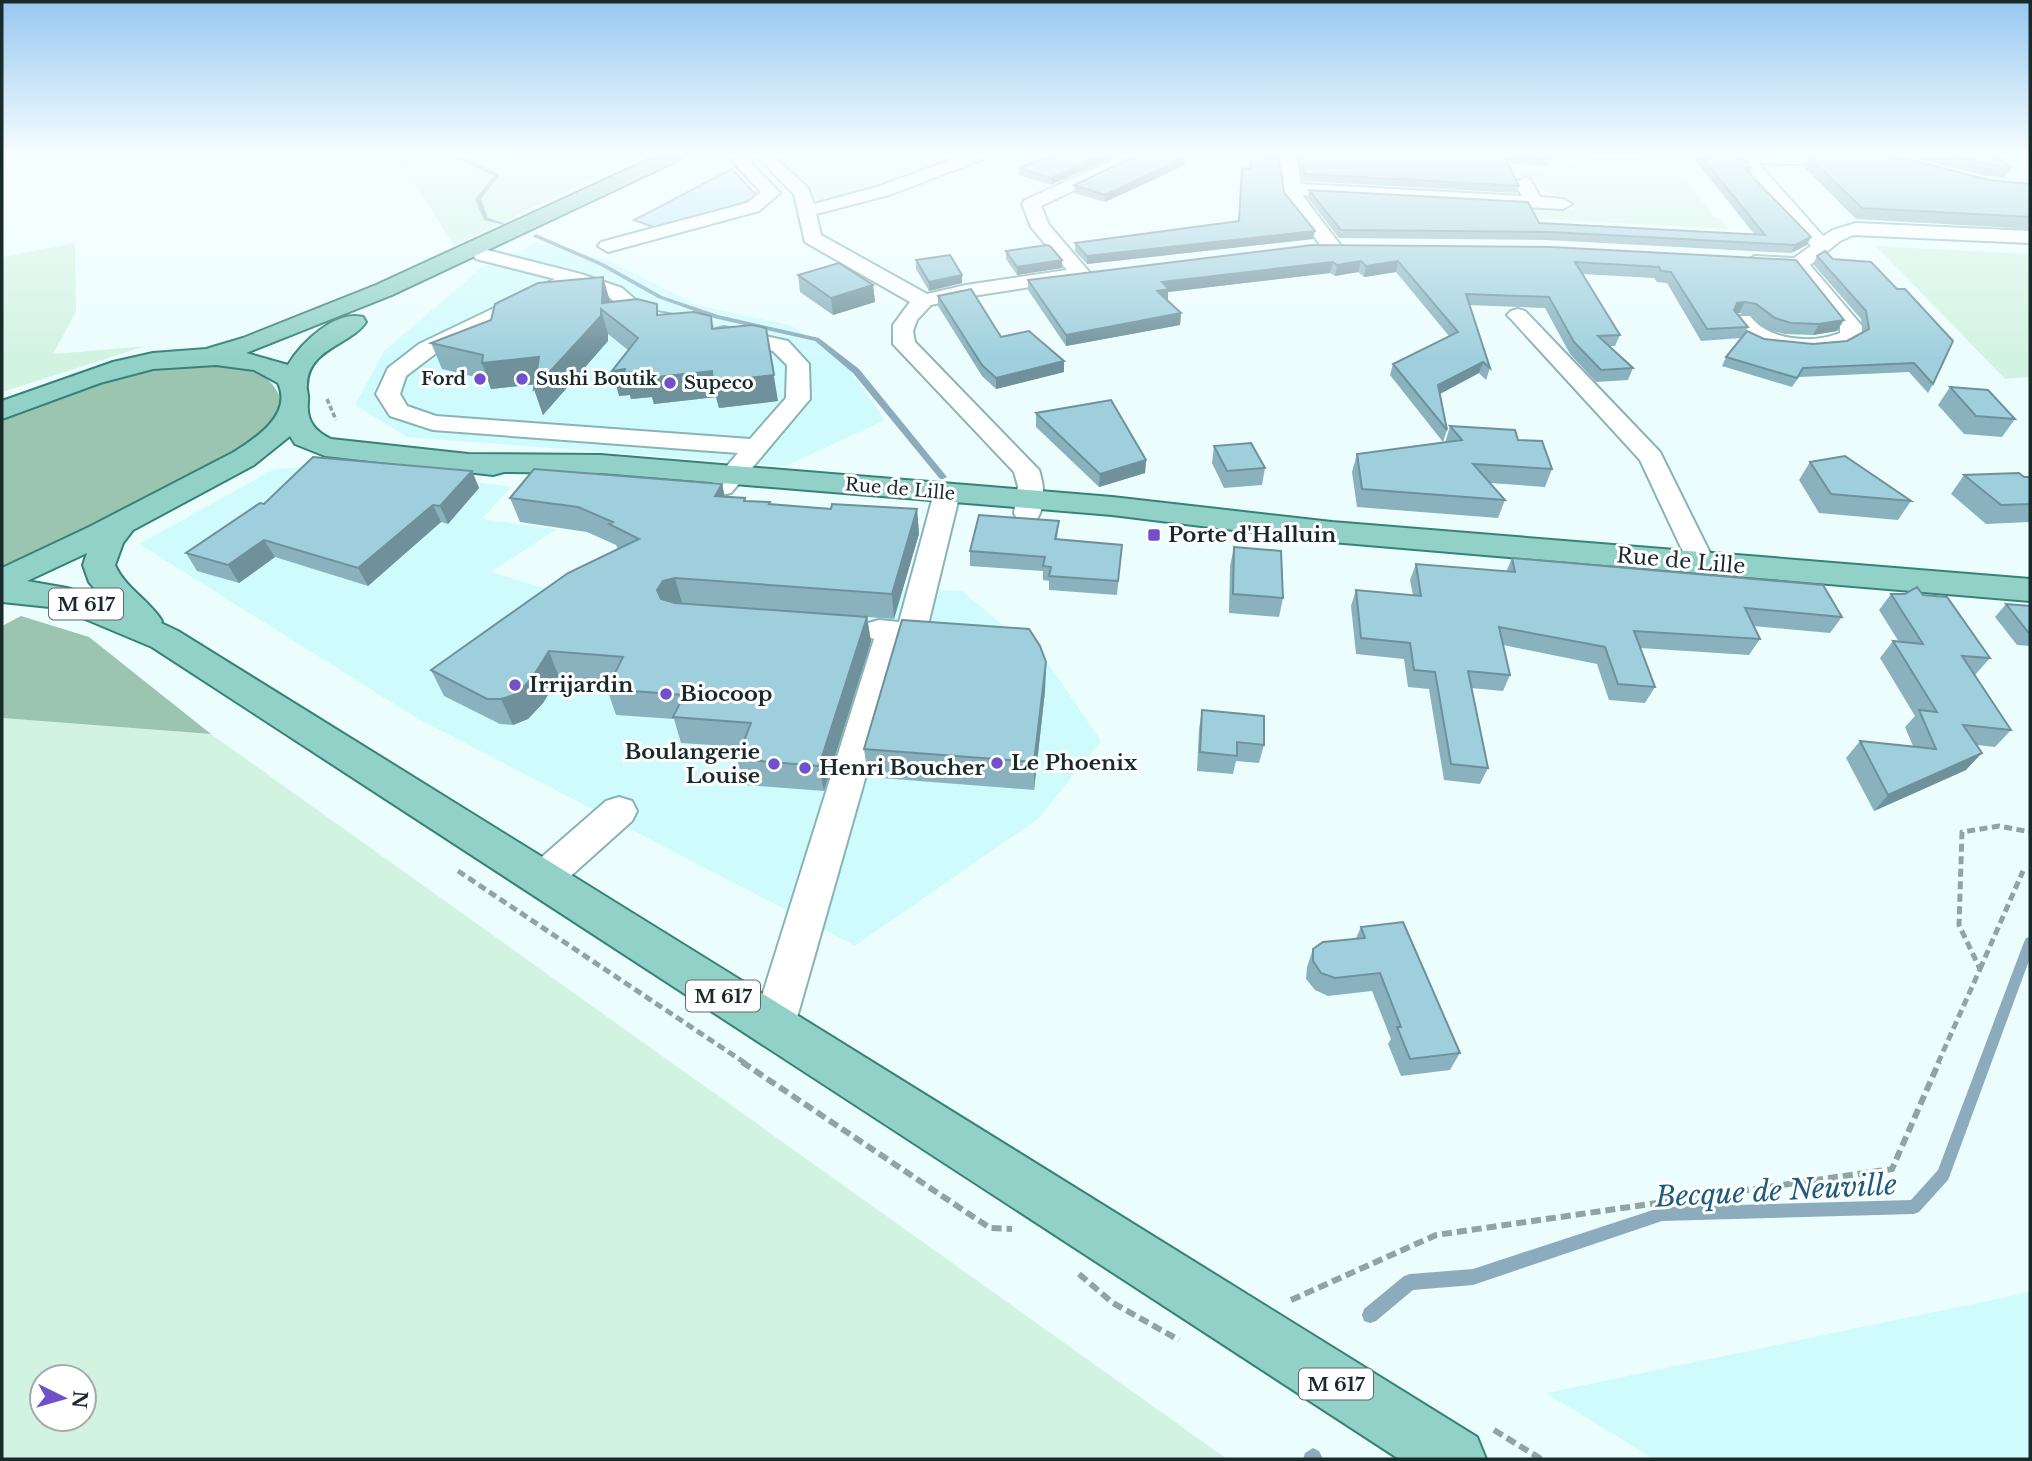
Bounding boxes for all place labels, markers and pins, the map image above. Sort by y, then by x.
place label: Ford [421,368,467,390]
place label: Sushi Boutik [536,368,658,390]
marker: Ford [472,371,488,387]
marker: Sushi Boutik [514,371,530,387]
place label: Supeco [684,372,754,394]
marker: Supeco [662,375,678,391]
place label: Porte d'Halluin [1168,522,1336,548]
marker: Porte d'Halluin [1146,527,1162,543]
place label: Irrijardin [529,672,633,698]
marker: Irrijardin [507,677,523,693]
place label: Biocoop [680,681,772,707]
marker: Biocoop [658,686,674,702]
place label: Boulangerie Louise [624,739,760,789]
place label: Le Phoenix [1011,750,1138,776]
place label: Henri Boucher [819,755,985,781]
marker: Le Phoenix [989,755,1005,771]
marker: Boulangerie Louise [766,756,782,772]
marker: Henri Boucher [797,760,813,776]

